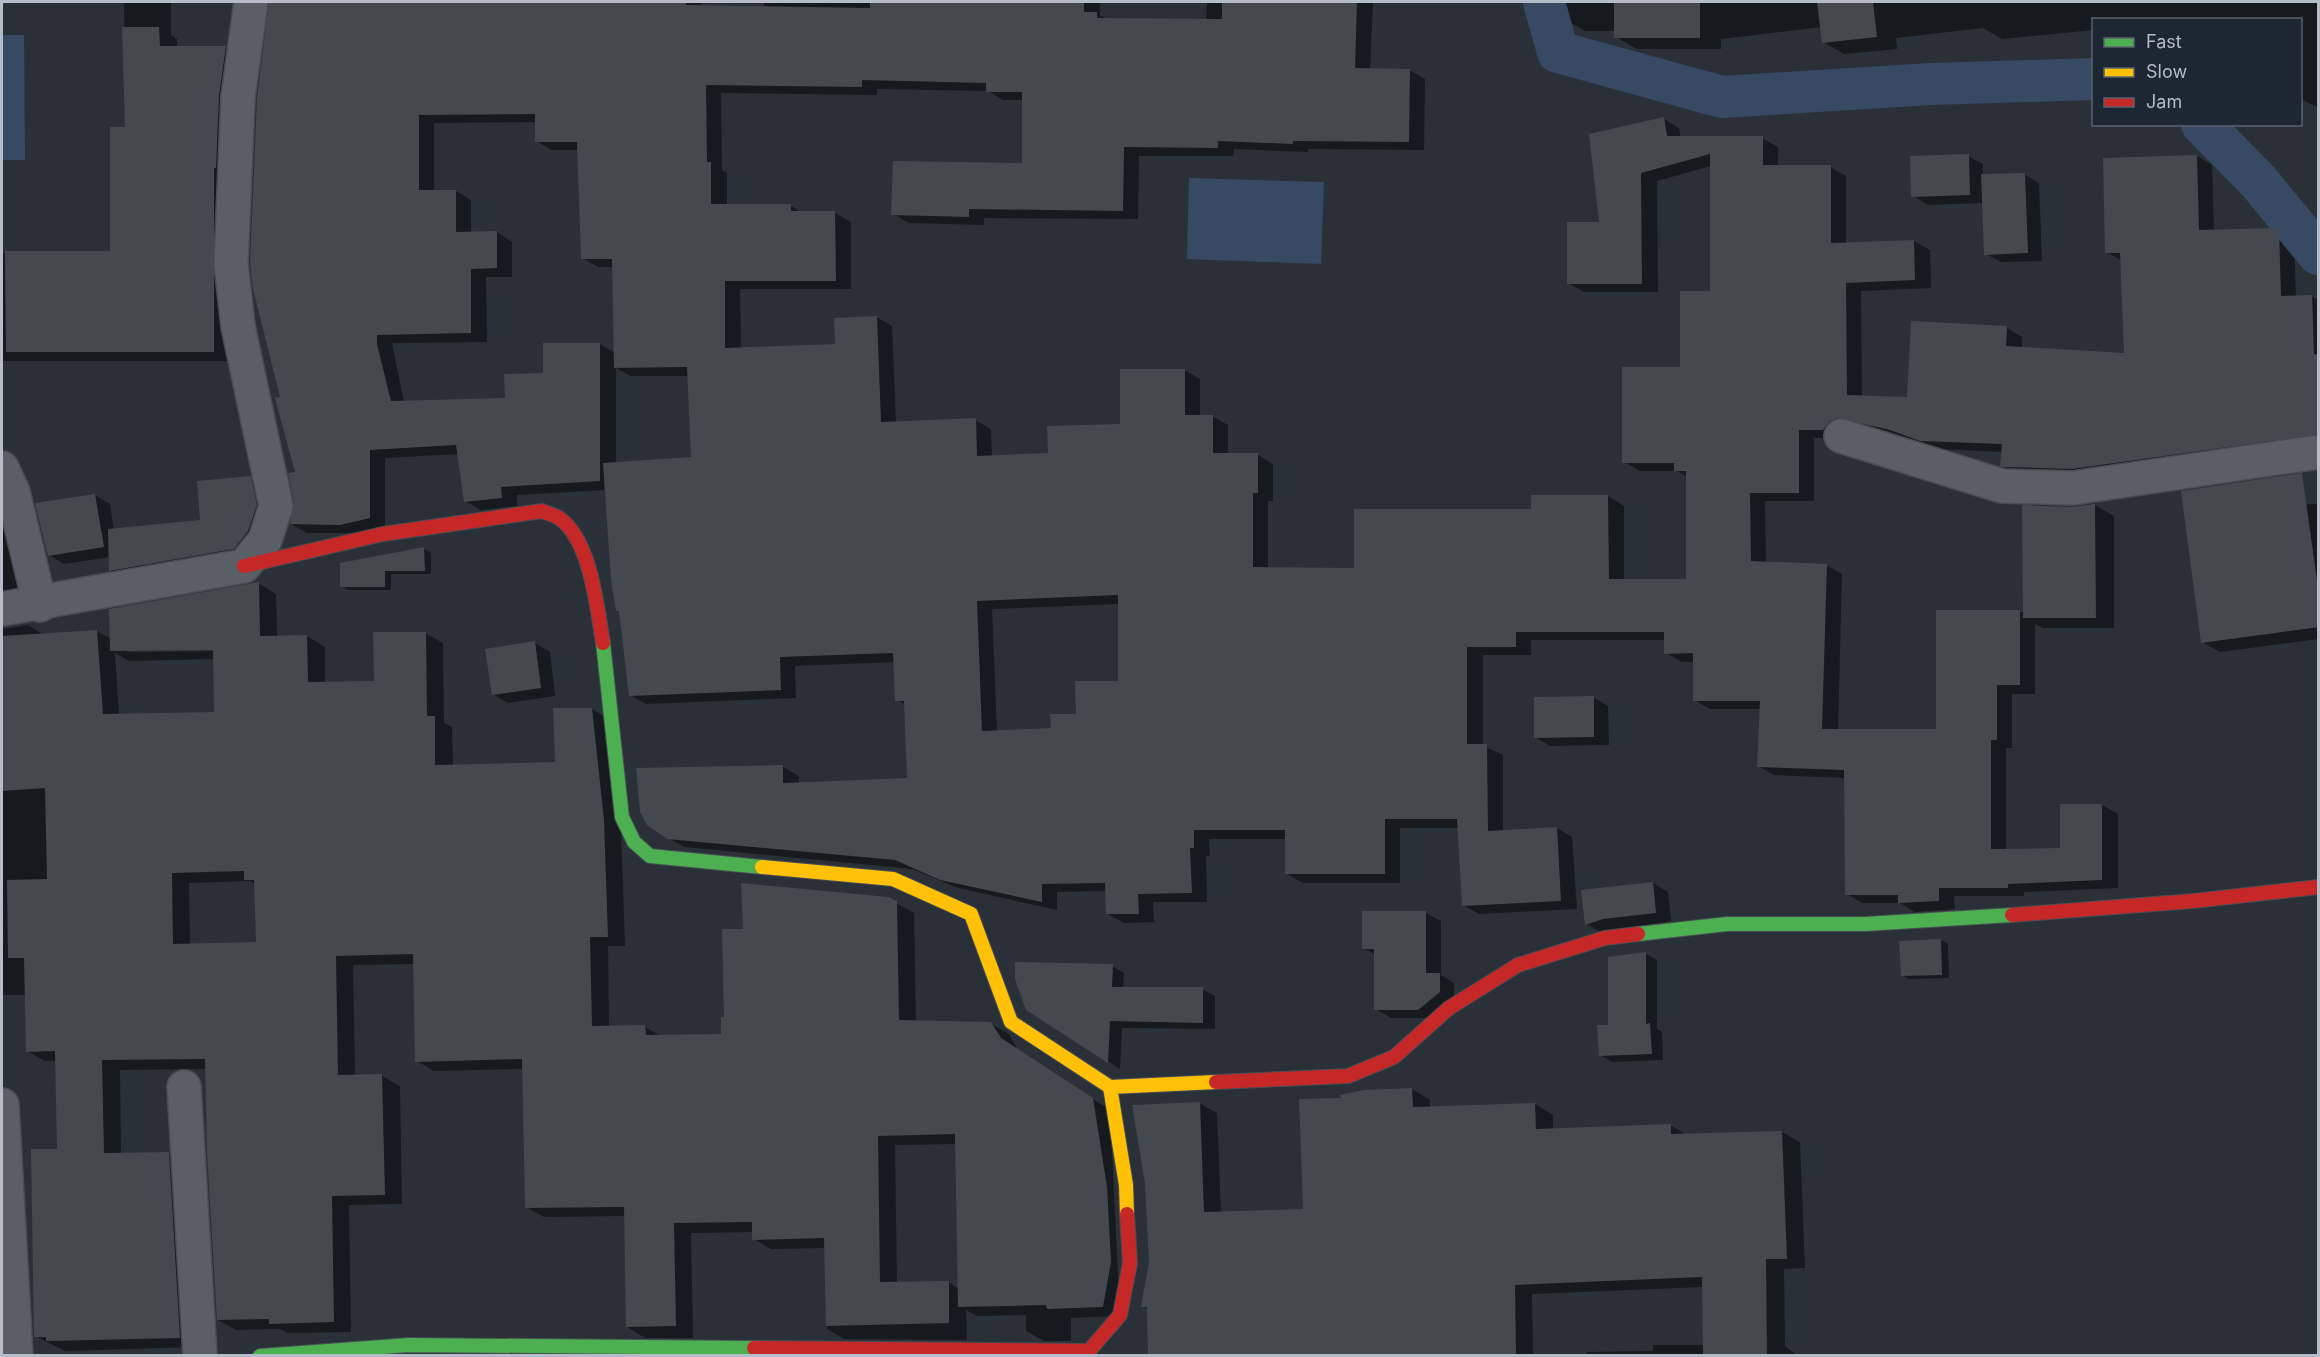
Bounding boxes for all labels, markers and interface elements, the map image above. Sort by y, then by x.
legend [2092,18,2302,126]
text: Fast [2146,31,2182,52]
text: Slow [2146,61,2187,82]
text: Jam [2146,91,2182,112]

